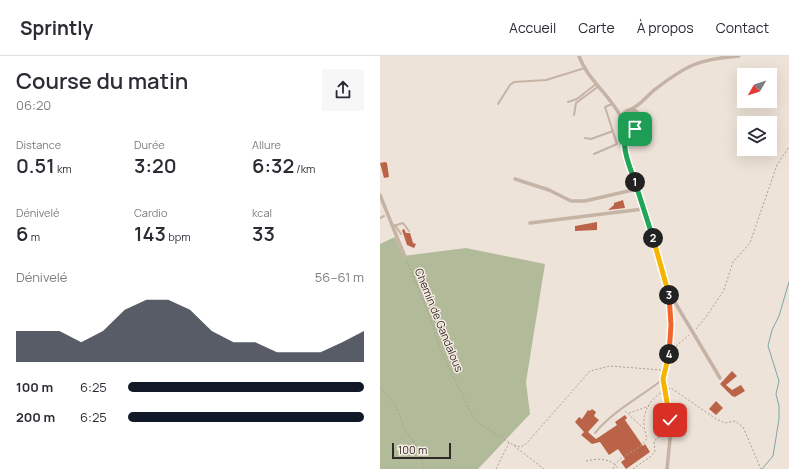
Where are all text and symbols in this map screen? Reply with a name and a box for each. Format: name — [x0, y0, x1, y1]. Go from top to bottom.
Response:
text: Sprintly — [20, 15, 93, 41]
text: Accueil — [509, 18, 556, 37]
text: Carte — [578, 18, 615, 37]
text: À propos — [637, 18, 694, 37]
text: Contact — [716, 18, 769, 37]
text: Course du matin — [16, 66, 188, 96]
north arrow — [737, 68, 777, 108]
map controls — [737, 68, 777, 156]
button: share — [322, 69, 364, 111]
text: 06:20 — [16, 96, 51, 114]
pin — [618, 112, 652, 146]
button: layers — [737, 116, 777, 156]
icon: arrive — [624, 118, 646, 140]
text: Distance — [16, 137, 61, 152]
text: Durée — [134, 137, 165, 152]
text: Allure — [252, 137, 281, 152]
text: 0.51 — [16, 152, 55, 179]
text: 3:20 — [134, 152, 177, 179]
text: 6:32 — [252, 152, 294, 179]
text: km — [55, 161, 72, 176]
text: /km — [294, 161, 315, 176]
pin: 1 — [625, 172, 645, 192]
text: 1 — [633, 174, 637, 189]
text: Dénivelé — [16, 205, 60, 220]
text: Cardio — [134, 205, 167, 220]
text: kcal — [252, 205, 272, 220]
text: 6 — [16, 220, 28, 247]
text: 143 — [134, 220, 166, 247]
text: 33 — [252, 220, 275, 247]
pin: 2 — [643, 228, 663, 248]
text: m — [28, 229, 40, 244]
text: bpm — [166, 229, 191, 244]
text: 2 — [650, 230, 656, 245]
street label: Chemin de Gandalous — [412, 266, 467, 374]
text: Dénivelé — [16, 268, 67, 286]
text: 56–61 m — [315, 268, 364, 286]
pin: 3 — [659, 285, 679, 305]
text: 3 — [666, 287, 672, 302]
pin: 4 — [659, 344, 679, 364]
text: 4 — [666, 346, 672, 361]
text: 100 m — [16, 378, 53, 396]
text: 6:25 — [80, 378, 107, 396]
pin — [653, 403, 687, 437]
text: 200 m — [16, 408, 55, 426]
text: 6:25 — [80, 408, 107, 426]
icon: check — [659, 409, 681, 431]
scale bar — [392, 441, 451, 460]
text: 100 m — [398, 442, 427, 457]

